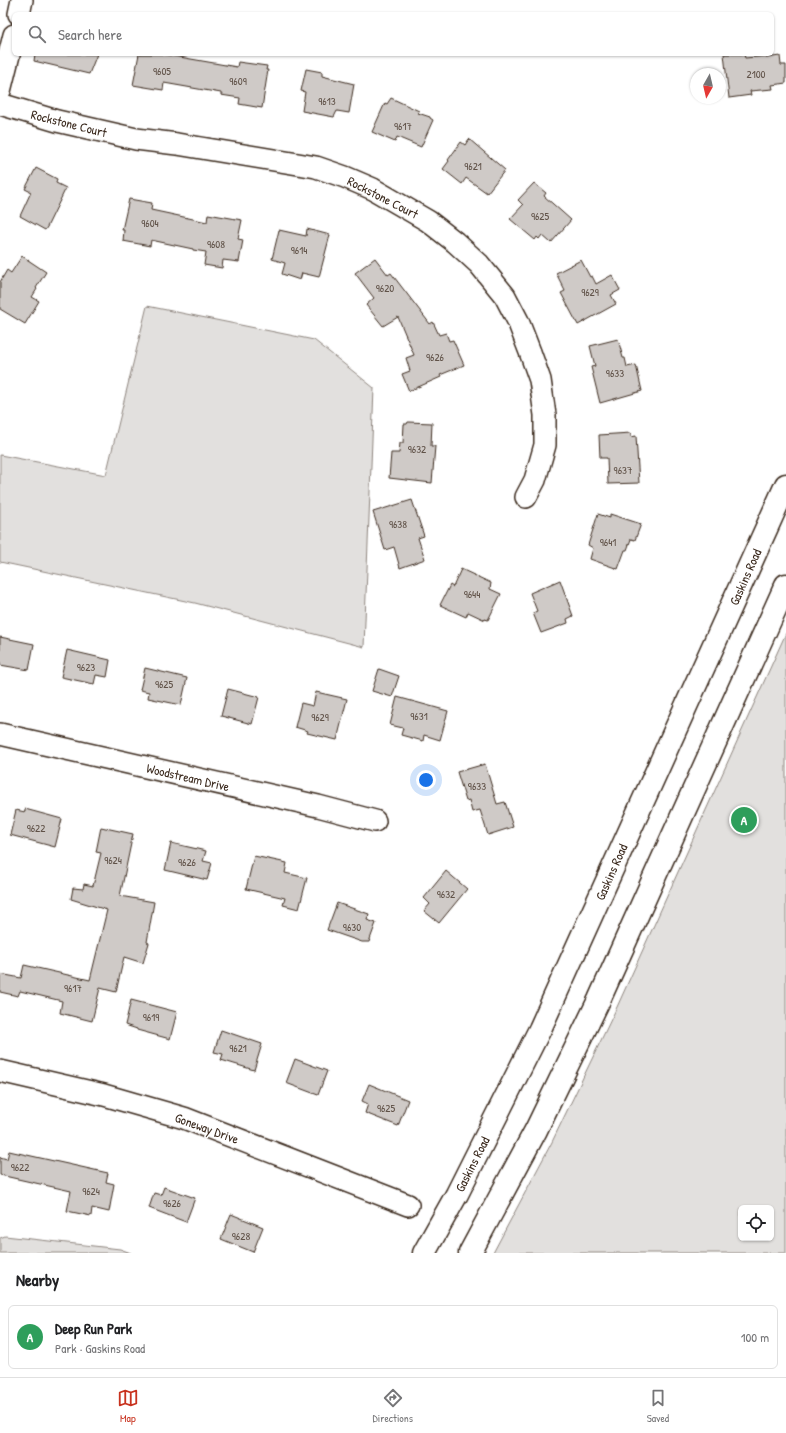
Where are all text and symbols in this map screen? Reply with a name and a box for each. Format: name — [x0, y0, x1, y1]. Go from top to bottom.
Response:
search box — [12, 12, 774, 56]
icon: search — [26, 23, 48, 45]
text: Search here — [58, 24, 122, 45]
house number: 9605 — [153, 64, 171, 78]
house number: 2100 — [747, 67, 766, 81]
north arrow — [690, 68, 726, 104]
house number: 9609 — [229, 74, 247, 88]
house number: 9613 — [318, 94, 336, 108]
street label: Rockstone Court — [29, 105, 109, 141]
house number: 9617 — [394, 119, 412, 133]
house number: 9621 — [464, 159, 482, 173]
street label: Rockstone Court — [344, 171, 422, 223]
house number: 9625 — [531, 209, 549, 223]
house number: 9604 — [141, 216, 159, 230]
house number: 9608 — [207, 237, 225, 251]
house number: 9614 — [291, 243, 307, 257]
house number: 9620 — [376, 281, 394, 295]
house number: 9629 — [581, 285, 599, 299]
house number: 9626 — [426, 350, 445, 364]
house number: 9633 — [606, 366, 624, 380]
house number: 9632 — [408, 442, 426, 456]
house number: 9637 — [614, 463, 632, 477]
house number: 9638 — [389, 517, 407, 531]
house number: 9641 — [600, 535, 616, 549]
street label: Gaskins Road — [725, 546, 765, 608]
house number: 9644 — [464, 587, 480, 601]
house number: 9623 — [77, 660, 95, 674]
house number: 9625 — [155, 677, 173, 691]
house number: 9631 — [410, 709, 428, 723]
house number: 9629 — [311, 710, 329, 724]
street label: Woodstream Drive — [145, 759, 231, 795]
your location — [416, 770, 436, 790]
house number: 9633 — [468, 779, 486, 793]
pin: A — [731, 805, 757, 835]
house number: 9622 — [27, 821, 45, 835]
street label: Gaskins Road — [591, 841, 631, 903]
house number: 9624 — [104, 853, 122, 867]
house number: 9626 — [178, 855, 197, 869]
house number: 9632 — [437, 887, 455, 901]
house number: 9630 — [343, 920, 361, 934]
house number: 9617 — [64, 981, 82, 995]
house number: 9619 — [143, 1010, 159, 1024]
house number: 9621 — [229, 1041, 247, 1055]
house number: 9625 — [377, 1101, 395, 1115]
street label: Goneway Drive — [173, 1108, 241, 1148]
street label: Gaskins Road — [450, 1133, 494, 1195]
house number: 9622 — [11, 1160, 29, 1174]
house number: 9624 — [82, 1184, 100, 1198]
house number: 9626 — [163, 1196, 182, 1210]
map controls — [738, 1205, 774, 1241]
button: locate — [738, 1205, 774, 1241]
house number: 9628 — [232, 1229, 250, 1243]
text: Nearby — [16, 1268, 59, 1291]
text: Deep Run Park — [55, 1318, 132, 1339]
text: A — [27, 1328, 33, 1346]
text: 100 m — [741, 1328, 769, 1346]
text: Park · Gaskins Road — [55, 1339, 145, 1357]
tab: Map — [117, 1387, 139, 1425]
tab: Directions — [373, 1387, 413, 1425]
tab: Saved — [647, 1387, 669, 1425]

